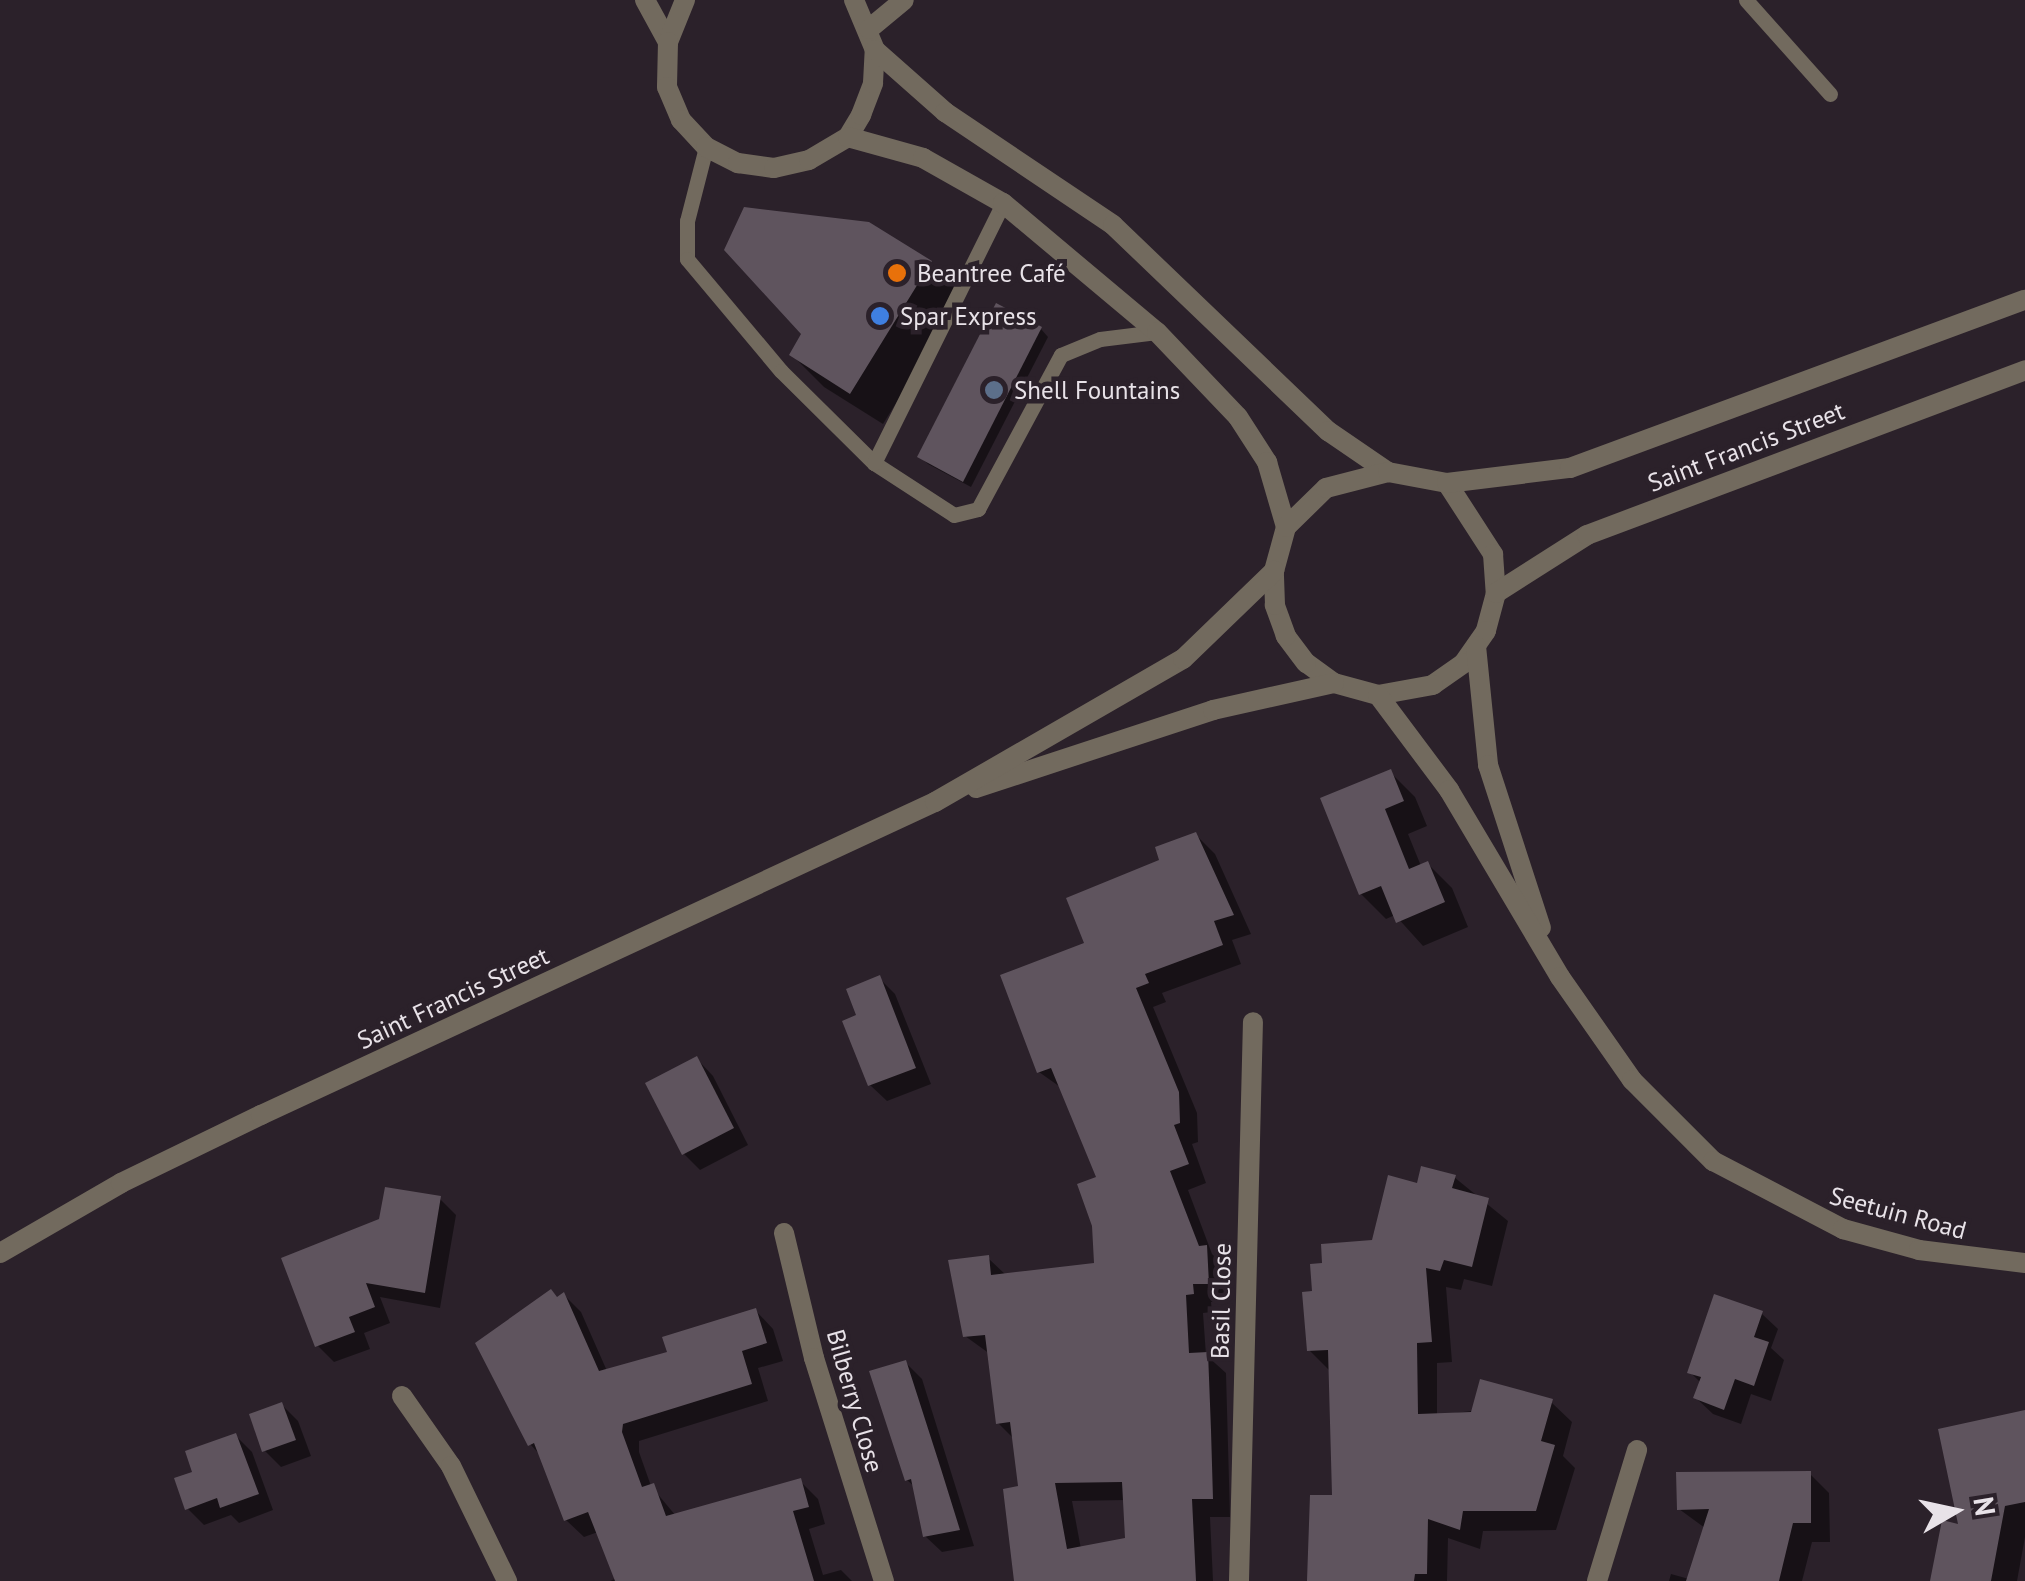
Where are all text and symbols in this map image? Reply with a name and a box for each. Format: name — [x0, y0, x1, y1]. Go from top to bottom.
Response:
place label: Beantree Café — [917, 258, 1066, 288]
marker: Beantree Café — [886, 262, 908, 284]
place label: Spar Express — [900, 301, 1036, 331]
marker: Spar Express — [869, 305, 891, 327]
place label: Shell Fountains — [1014, 375, 1180, 405]
marker: Shell Fountains — [983, 379, 1005, 401]
street label: Saint Francis Street — [1644, 396, 1848, 498]
street label: Saint Francis Street — [353, 941, 553, 1055]
street label: Seetuin Road — [1826, 1180, 1970, 1246]
street label: Basil Close — [1205, 1243, 1237, 1359]
street label: Bilberry Close — [820, 1326, 890, 1476]
north arrow — [1905, 1461, 2005, 1561]
text: N — [1965, 1494, 2005, 1518]

